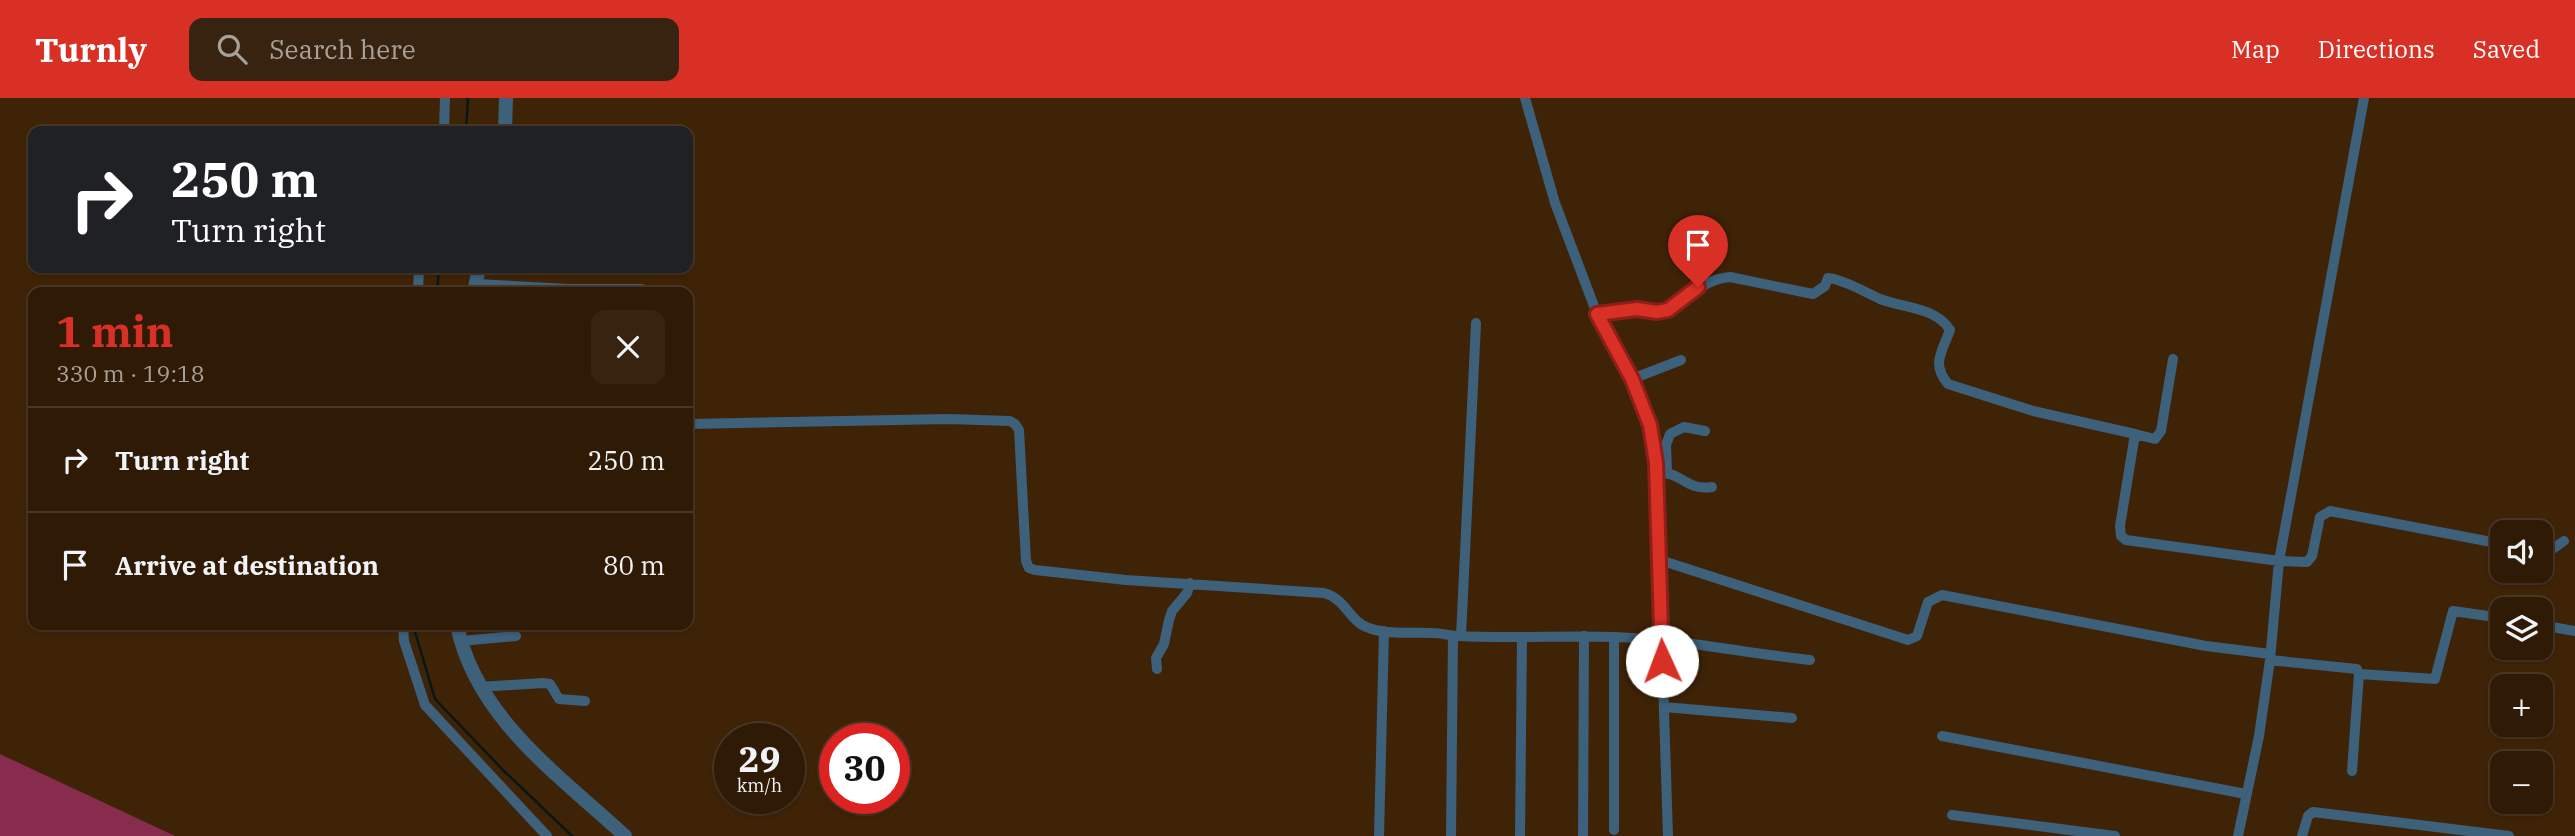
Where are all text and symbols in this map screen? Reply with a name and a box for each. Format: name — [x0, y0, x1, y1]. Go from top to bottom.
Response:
search box — [189, 18, 679, 81]
text: Turnly — [35, 28, 147, 71]
icon: search — [213, 30, 251, 68]
text: Search here — [269, 32, 416, 66]
text: Map — [2231, 33, 2280, 65]
text: Directions — [2318, 33, 2435, 65]
text: Saved — [2473, 33, 2540, 65]
text: 250 m — [171, 147, 318, 210]
icon: right — [56, 154, 147, 245]
text: Turn right — [171, 209, 326, 251]
pin — [1668, 215, 1728, 287]
icon: arrive — [1679, 226, 1717, 264]
text: 1 min — [56, 304, 174, 359]
button: close — [591, 310, 665, 384]
text: 330 m · 19:18 — [56, 358, 205, 388]
icon: right — [56, 441, 94, 479]
text: Turn right — [115, 443, 249, 477]
text: 250 m — [587, 443, 665, 477]
map controls — [2490, 520, 2553, 814]
button: sound — [2490, 520, 2553, 583]
icon: arrive — [56, 546, 94, 584]
text: Arrive at destination — [115, 548, 379, 582]
text: 80 m — [603, 548, 665, 582]
button: layers — [2490, 597, 2553, 660]
position arrow — [1625, 624, 1699, 698]
button: + — [2490, 674, 2553, 737]
speed limit sign: 30 — [819, 723, 910, 814]
text: 29 — [738, 736, 781, 782]
button: − — [2490, 751, 2553, 814]
text: km/h — [737, 774, 782, 797]

